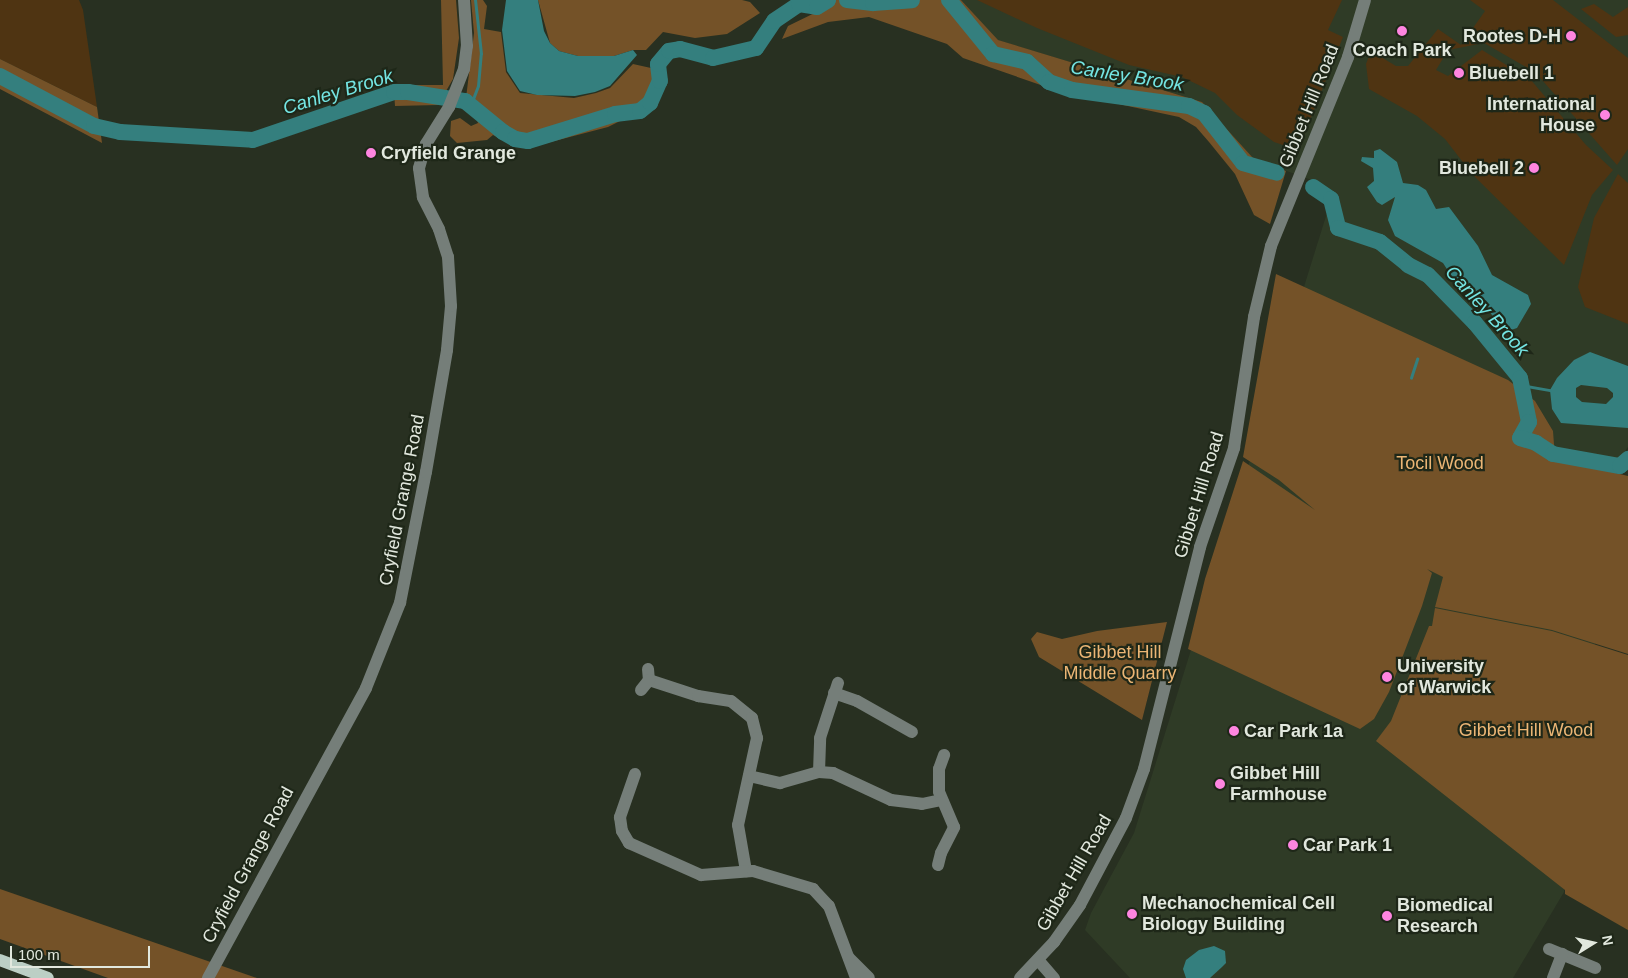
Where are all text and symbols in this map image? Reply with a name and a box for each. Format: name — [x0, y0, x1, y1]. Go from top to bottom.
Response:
marker: Coach Park — [1396, 25, 1408, 37]
place label: Rootes D-H — [1463, 25, 1561, 47]
marker: Rootes D-H — [1565, 30, 1577, 42]
place label: Coach Park — [1352, 39, 1452, 61]
street label: Gibbet Hill Road — [1274, 41, 1344, 171]
water label: Canley Brook — [1069, 56, 1185, 96]
place label: Bluebell 1 — [1469, 62, 1554, 84]
water label: Canley Brook — [280, 64, 396, 120]
marker: Bluebell 1 — [1453, 67, 1465, 79]
place label: International House — [1487, 94, 1595, 136]
marker: International House — [1599, 109, 1611, 121]
place label: Cryfield Grange — [381, 142, 516, 164]
marker: Cryfield Grange — [365, 147, 377, 159]
place label: Bluebell 2 — [1439, 157, 1524, 179]
marker: Bluebell 2 — [1528, 162, 1540, 174]
water label: Canley Brook — [1440, 261, 1534, 361]
street label: Cryfield Grange Road — [375, 412, 429, 588]
street label: Gibbet Hill Road — [1170, 429, 1228, 561]
park label: Tocil Wood — [1396, 452, 1484, 474]
park label: Gibbet Hill Middle Quarry — [1063, 642, 1177, 684]
place label: University of Warwick — [1397, 656, 1491, 699]
marker: University of Warwick — [1381, 671, 1393, 683]
park label: Gibbet Hill Wood — [1459, 719, 1593, 741]
place label: Car Park 1a — [1244, 720, 1343, 742]
marker: Car Park 1a — [1228, 725, 1240, 737]
place label: Gibbet Hill Farmhouse — [1230, 763, 1327, 806]
marker: Gibbet Hill Farmhouse — [1214, 778, 1226, 790]
street label: Cryfield Grange Road — [198, 783, 298, 947]
street label: Gibbet Hill Road — [1032, 811, 1116, 935]
place label: Car Park 1 — [1303, 834, 1392, 856]
marker: Car Park 1 — [1287, 839, 1299, 851]
place label: Mechanochemical Cell Biology Building — [1142, 893, 1335, 936]
place label: Biomedical Research — [1397, 895, 1493, 938]
marker: Mechanochemical Cell Biology Building — [1126, 908, 1138, 920]
marker: Biomedical Research — [1381, 910, 1393, 922]
north arrow — [1568, 918, 1618, 968]
text: N — [1599, 934, 1617, 947]
scale bar — [12, 936, 152, 968]
text: 100 m — [18, 946, 60, 963]

